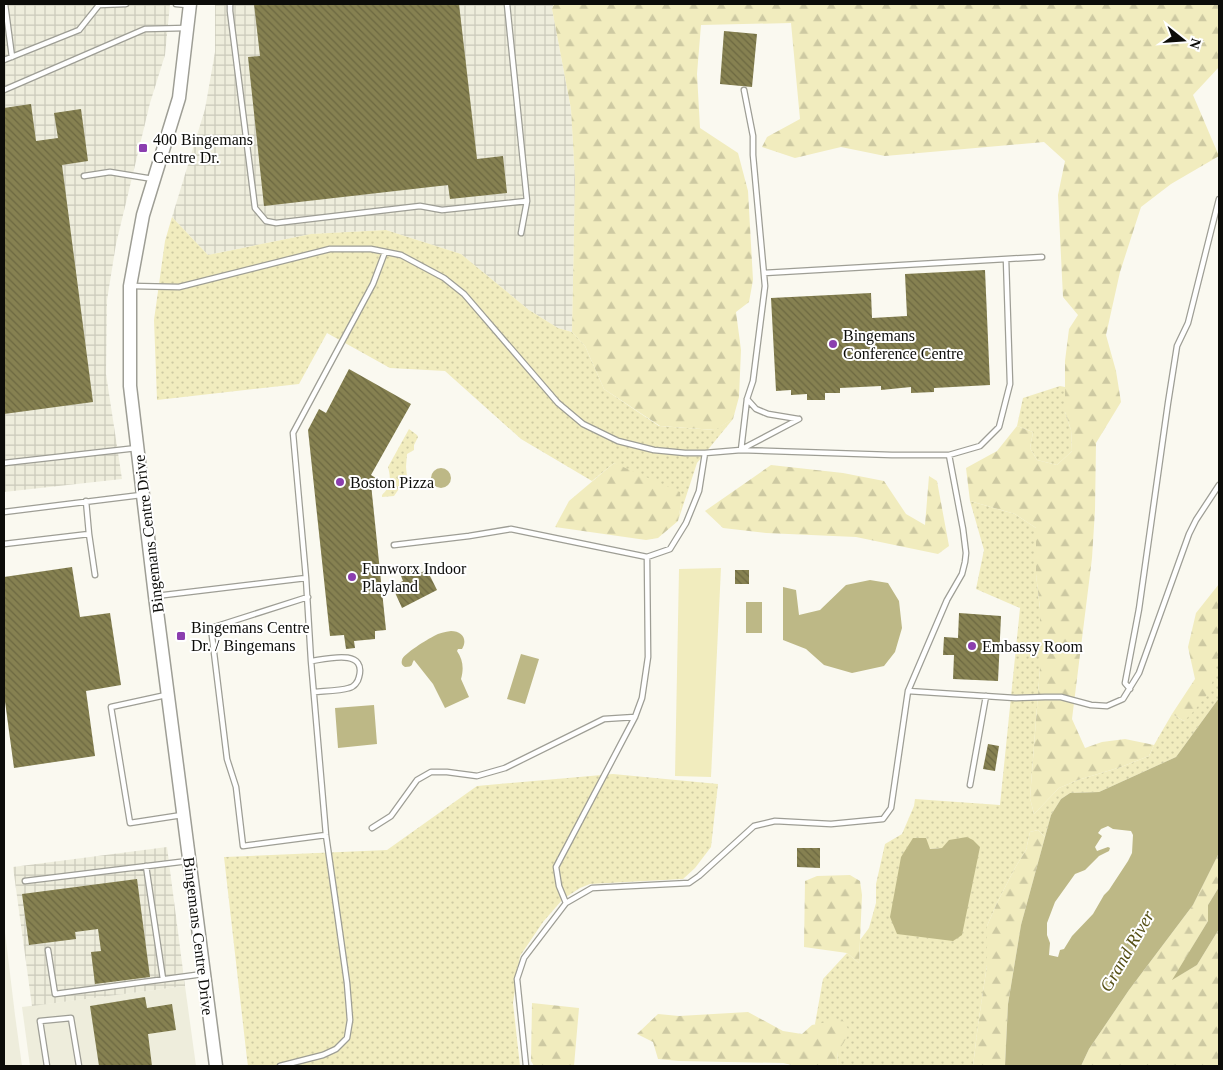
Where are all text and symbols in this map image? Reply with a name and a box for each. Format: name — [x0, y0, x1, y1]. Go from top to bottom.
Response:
north arrow — [1158, 15, 1208, 65]
text: N — [1186, 37, 1204, 51]
place label: 400 Bingemans Centre Dr. — [153, 131, 253, 166]
marker: 400 Bingemans Centre Dr. — [137, 142, 149, 154]
place label: Bingemans Conference Centre — [843, 327, 963, 362]
marker: Bingemans Conference Centre — [827, 338, 839, 350]
street label: Bingemans Centre Drive — [130, 454, 168, 614]
place label: Boston Pizza — [350, 474, 434, 491]
marker: Boston Pizza — [334, 476, 346, 488]
place label: Funworx Indoor Playland — [362, 560, 467, 596]
marker: Funworx Indoor Playland — [346, 571, 358, 583]
place label: Bingemans Centre Dr. / Bingemans — [191, 619, 310, 655]
marker: Bingemans Centre Dr. / Bingemans — [175, 630, 187, 642]
place label: Embassy Room — [982, 638, 1083, 656]
marker: Embassy Room — [966, 640, 978, 652]
street label: Bingemans Centre Drive — [179, 856, 217, 1016]
water label: Grand River — [1096, 906, 1159, 995]

